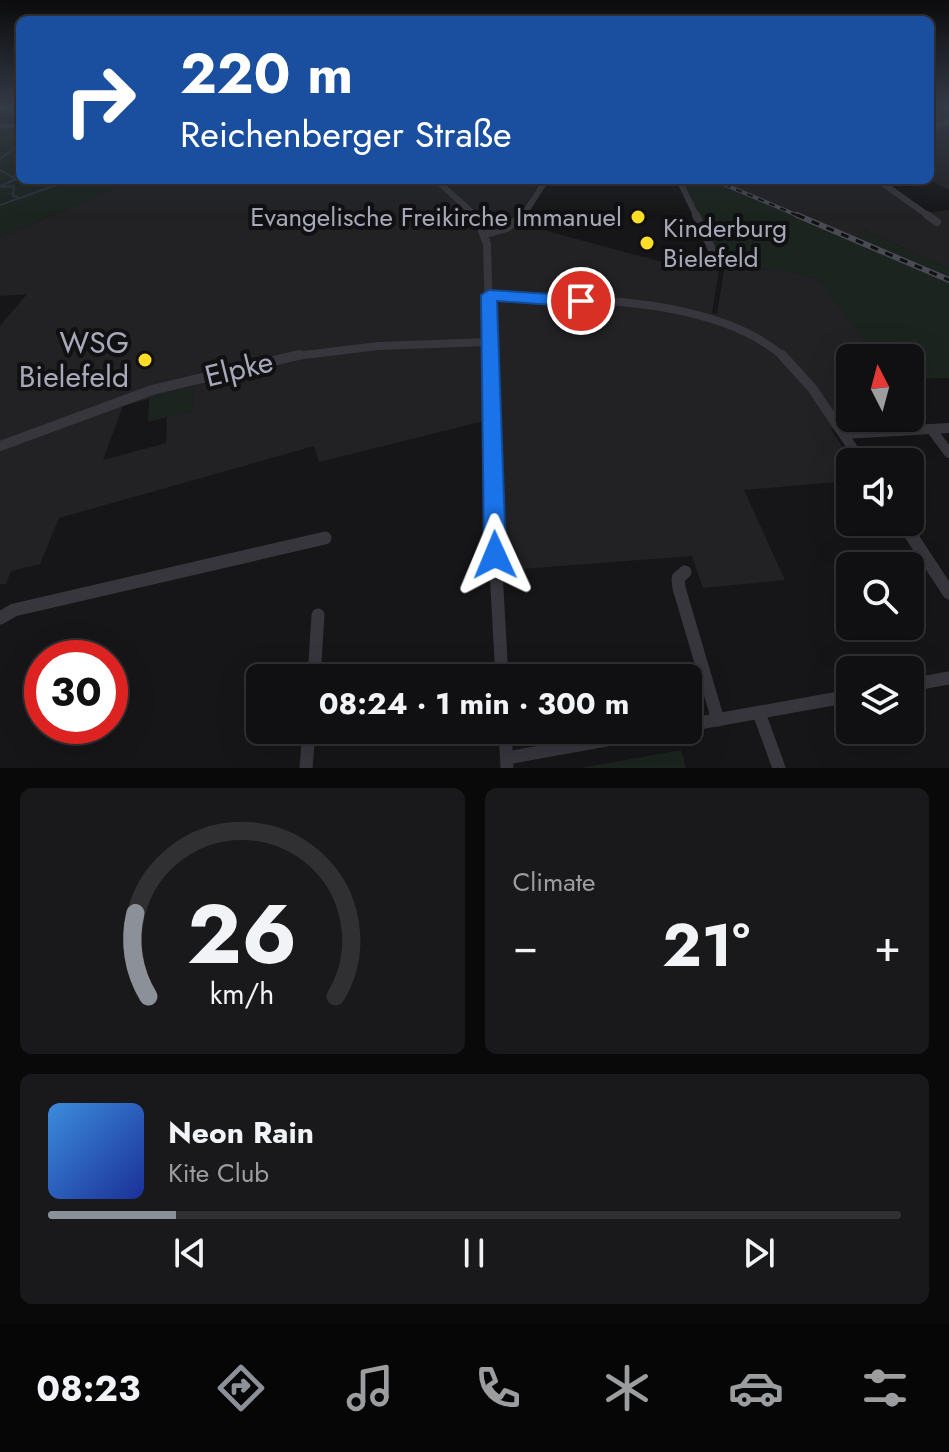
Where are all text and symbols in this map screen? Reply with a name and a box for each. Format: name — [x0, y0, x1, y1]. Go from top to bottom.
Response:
text: 220 m — [180, 33, 353, 114]
icon: right — [48, 48, 152, 152]
text: Reichenberger Straße — [180, 108, 512, 160]
place label: Evangelische Freikirche Immanuel — [250, 198, 622, 236]
marker: Evangelische Freikirche Immanuel — [629, 208, 647, 226]
place label: Kinderburg Bielefeld — [663, 209, 787, 277]
marker: Kinderburg Bielefeld — [638, 234, 656, 252]
pin — [547, 267, 615, 335]
icon: arrive — [559, 279, 603, 323]
place label: WSG Bielefeld — [19, 321, 129, 398]
street label: Elpke — [200, 339, 277, 398]
north arrow — [836, 344, 924, 432]
map controls — [836, 344, 924, 744]
marker: WSG Bielefeld — [136, 351, 154, 369]
button: sound — [836, 448, 924, 536]
position arrow — [453, 513, 537, 597]
button: search — [836, 552, 924, 640]
speed limit sign: 30 — [24, 640, 128, 744]
button: layers — [836, 656, 924, 744]
text: 08:24 · 1 min · 300 m — [319, 682, 629, 725]
text: Climate — [513, 863, 595, 901]
text: 26 — [187, 874, 297, 994]
text: 21° — [662, 902, 750, 989]
text: − — [513, 914, 538, 978]
text: + — [874, 914, 901, 978]
text: km/h — [210, 973, 275, 1015]
text: Neon Rain — [168, 1111, 314, 1154]
text: Kite Club — [168, 1154, 269, 1192]
icon: previous — [168, 1231, 212, 1275]
icon: pause — [452, 1231, 496, 1275]
icon: next — [737, 1231, 781, 1275]
icon: directions — [213, 1360, 269, 1416]
icon: music — [342, 1360, 398, 1416]
icon: phone — [470, 1360, 526, 1416]
icon: climate — [599, 1360, 655, 1416]
icon: car — [728, 1360, 784, 1416]
icon: filters — [857, 1360, 913, 1416]
text: 08:23 — [36, 1362, 140, 1414]

